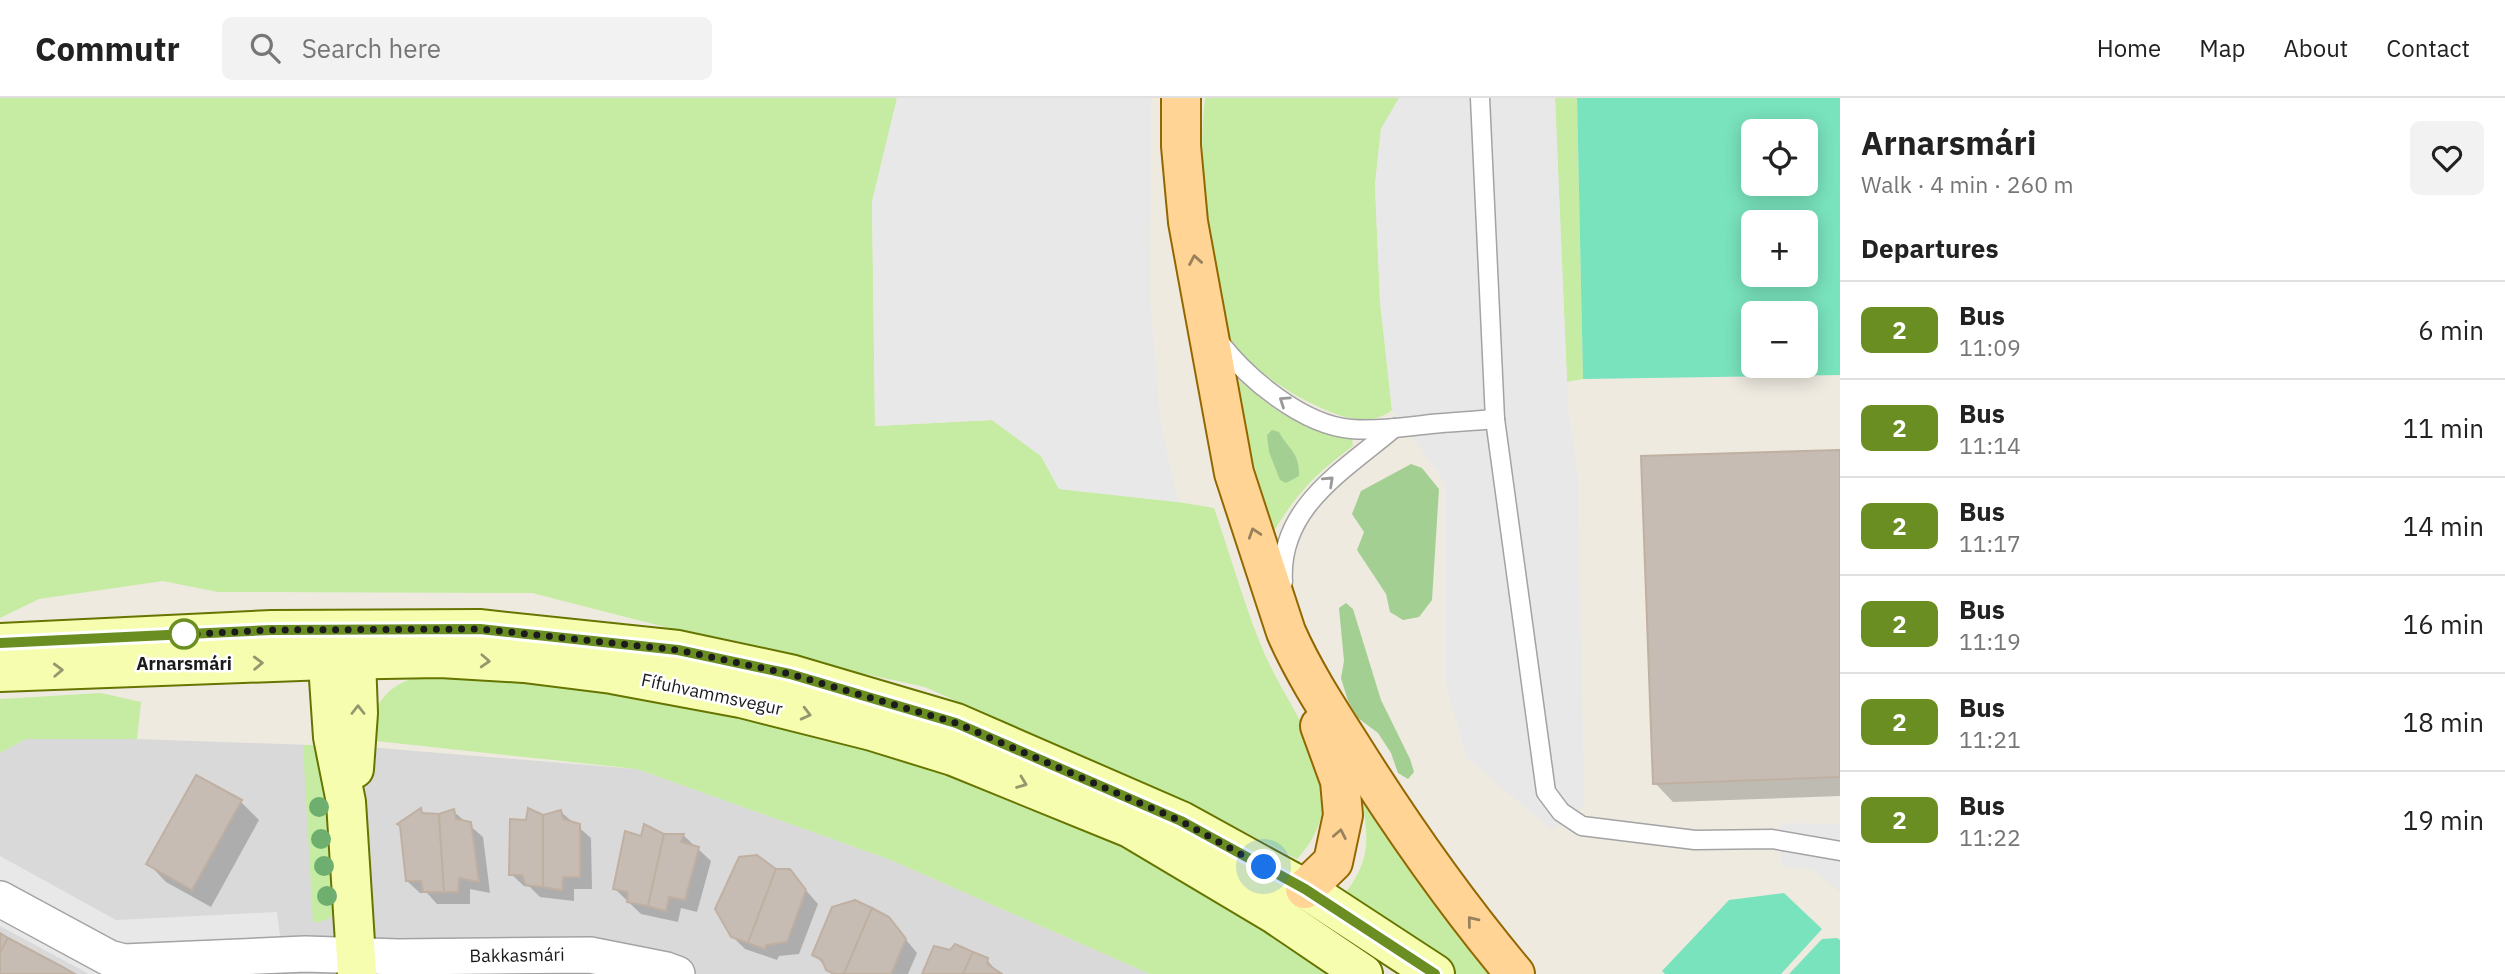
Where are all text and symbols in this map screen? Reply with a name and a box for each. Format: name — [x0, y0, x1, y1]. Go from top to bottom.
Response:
search box — [222, 17, 712, 80]
text: Commutr — [35, 27, 180, 70]
icon: search — [246, 29, 284, 67]
text: Search here — [302, 31, 441, 65]
text: Home — [2097, 32, 2161, 64]
text: Map — [2199, 32, 2245, 64]
text: About — [2283, 32, 2348, 64]
text: Contact — [2386, 32, 2470, 64]
map controls — [1741, 119, 1818, 378]
button: locate — [1741, 119, 1818, 196]
text: Arnarsmári — [1861, 121, 2036, 164]
button: heart — [2410, 121, 2484, 195]
text: Walk · 4 min · 260 m — [1861, 169, 2074, 199]
button: + — [1741, 210, 1818, 287]
text: Departures — [1861, 231, 1999, 265]
one-way arrow — [1188, 254, 1203, 265]
text: Bus — [1959, 298, 2005, 332]
button: − — [1741, 301, 1818, 378]
text: 6 min — [2418, 313, 2484, 347]
text: 2 — [1892, 314, 1907, 346]
text: 11:09 — [1959, 332, 2021, 362]
one-way arrow — [1278, 396, 1291, 409]
text: Bus — [1959, 396, 2005, 430]
text: 11 min — [2403, 411, 2484, 445]
text: 2 — [1892, 412, 1907, 444]
text: 11:14 — [1959, 430, 2021, 460]
one-way arrow — [1321, 476, 1334, 489]
text: Bus — [1959, 494, 2005, 528]
text: 14 min — [2403, 509, 2484, 543]
text: 2 — [1892, 510, 1907, 542]
one-way arrow — [1248, 528, 1262, 540]
text: 11:17 — [1959, 528, 2021, 558]
text: Bus — [1959, 592, 2005, 626]
text: 16 min — [2403, 607, 2484, 641]
text: 2 — [1892, 608, 1907, 640]
marker: Arnarsmári — [169, 619, 199, 649]
text: 11:19 — [1959, 626, 2021, 656]
place label: Arnarsmári — [136, 652, 232, 675]
one-way arrow — [480, 653, 491, 668]
one-way arrow — [253, 655, 264, 671]
one-way arrow — [53, 662, 64, 677]
street label: Fífuhvammsvegur — [639, 668, 785, 720]
text: Bus — [1959, 690, 2005, 724]
one-way arrow — [350, 704, 366, 715]
text: 18 min — [2403, 705, 2484, 739]
one-way arrow — [800, 706, 812, 720]
text: 2 — [1892, 706, 1907, 738]
text: 11:21 — [1959, 724, 2021, 754]
one-way arrow — [1016, 774, 1028, 788]
text: Bus — [1959, 788, 2005, 822]
text: 19 min — [2403, 803, 2484, 837]
text: 2 — [1892, 804, 1907, 836]
text: 11:22 — [1959, 822, 2021, 852]
one-way arrow — [1332, 828, 1347, 840]
your location — [1246, 849, 1281, 884]
one-way arrow — [1468, 916, 1480, 929]
street label: Bakkasmári — [469, 943, 565, 967]

